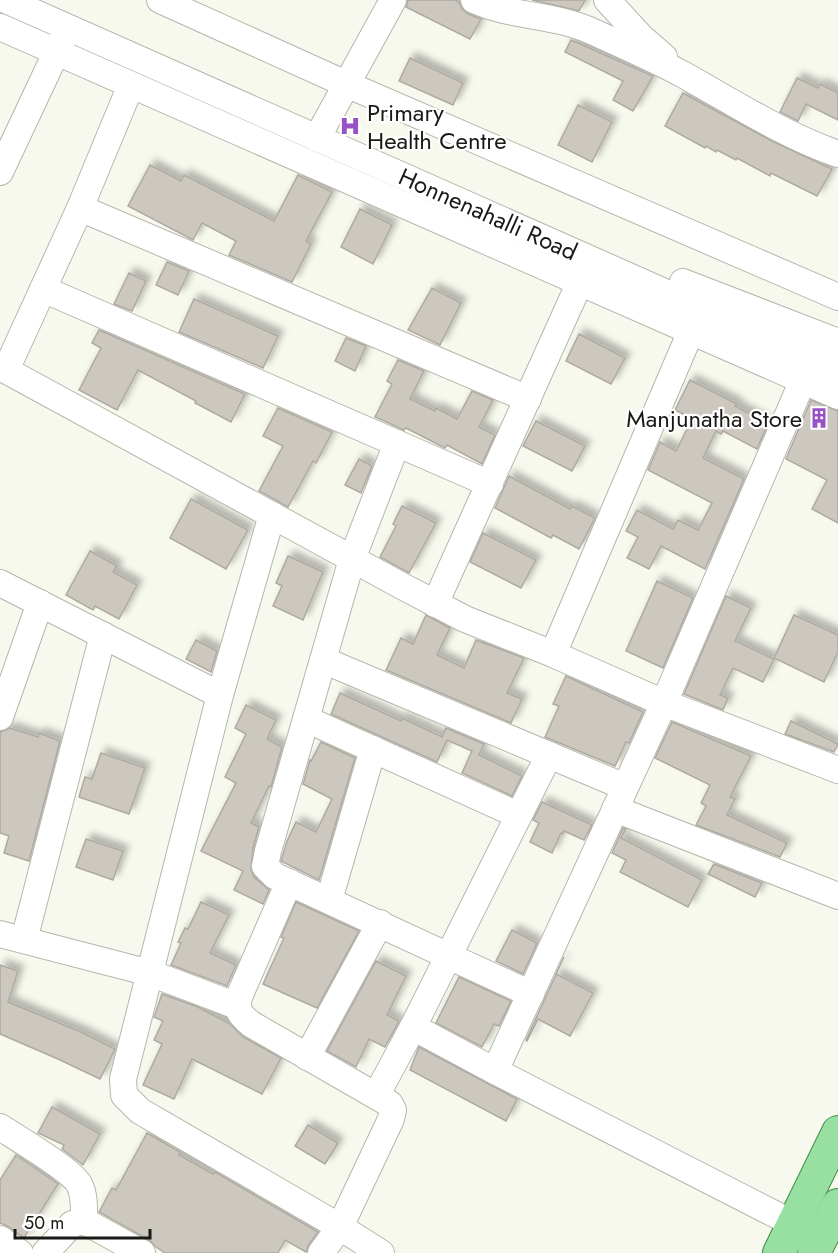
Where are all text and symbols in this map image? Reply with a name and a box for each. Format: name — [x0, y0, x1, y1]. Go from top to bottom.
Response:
place label: Primary Health Centre — [367, 95, 507, 158]
hospital icon: Primary Health Centre — [338, 114, 362, 138]
street label: Honnenahalli Road — [393, 159, 583, 269]
place label: Manjunatha Store — [626, 401, 802, 436]
building icon: Manjunatha Store — [807, 406, 831, 430]
scale bar — [15, 1202, 150, 1240]
text: 50 m — [24, 1210, 64, 1236]

